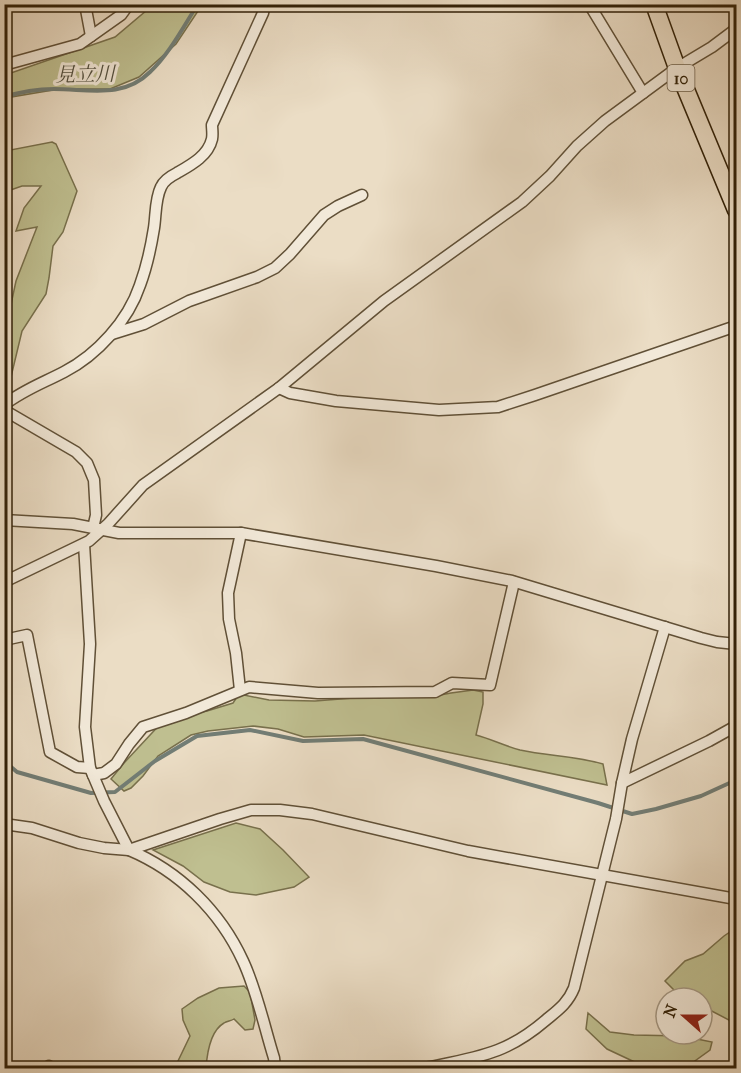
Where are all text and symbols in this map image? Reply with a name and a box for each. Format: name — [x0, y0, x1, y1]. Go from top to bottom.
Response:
water label: 見立川 — [55, 62, 117, 87]
road number: 10 — [668, 65, 694, 91]
north arrow — [654, 986, 714, 1046]
text: N — [659, 1001, 682, 1020]

